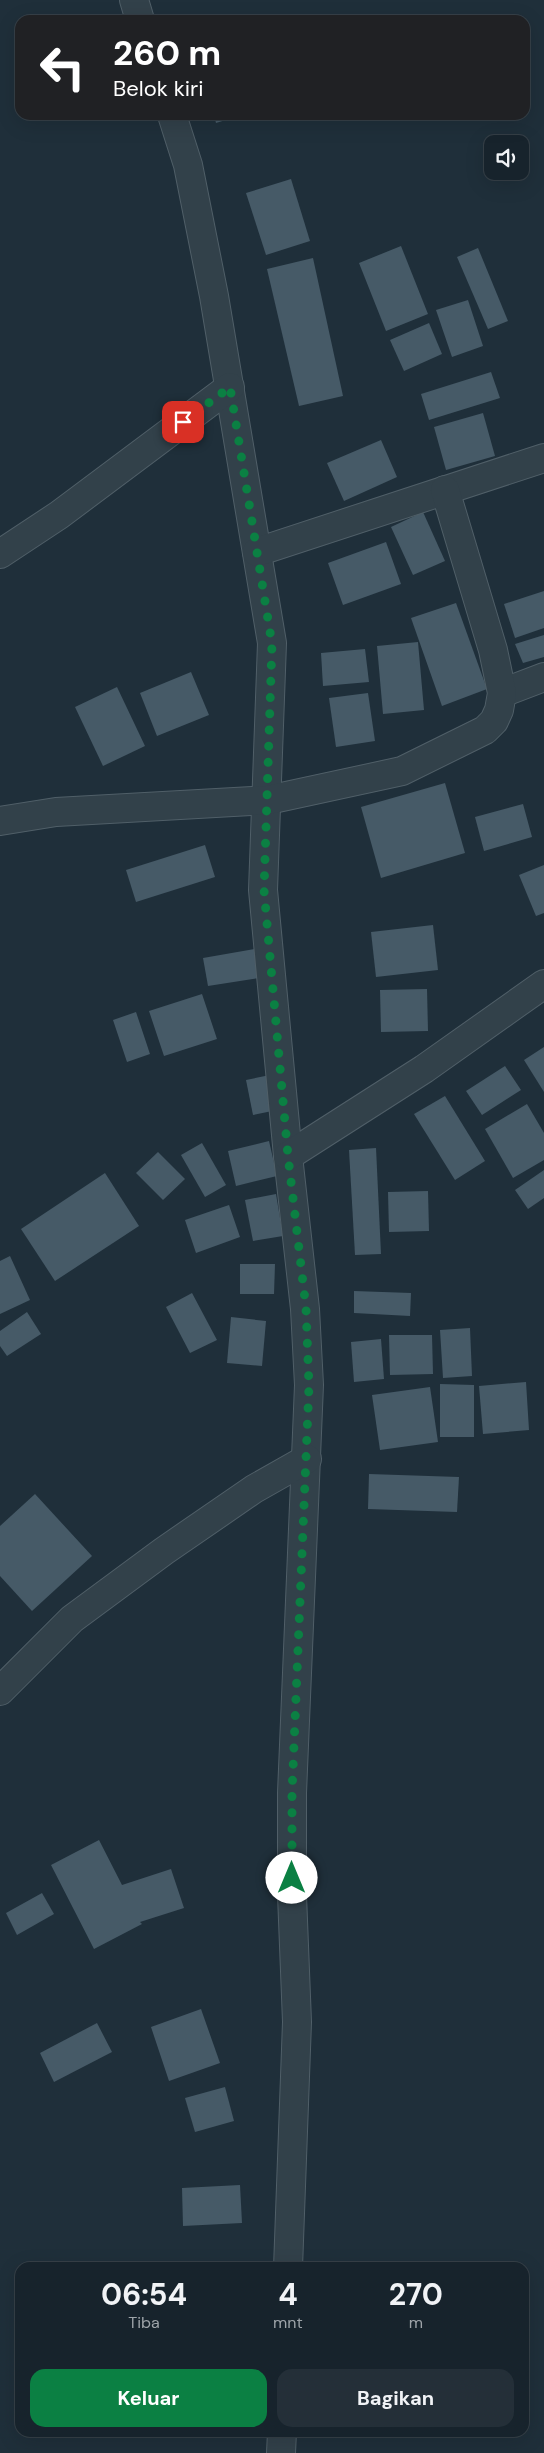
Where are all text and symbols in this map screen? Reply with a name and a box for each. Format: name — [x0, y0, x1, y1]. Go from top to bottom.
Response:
text: 260 m — [113, 30, 221, 76]
icon: left — [30, 35, 95, 100]
text: Belok kiri — [113, 74, 203, 103]
map controls — [484, 135, 529, 180]
button: sound — [484, 135, 529, 180]
pin — [162, 401, 204, 443]
icon: arrive — [169, 408, 197, 436]
position arrow — [265, 1851, 317, 1903]
text: 06:54 — [101, 2275, 187, 2314]
text: 4 — [278, 2275, 298, 2314]
text: 270 — [389, 2275, 443, 2314]
text: Tiba — [128, 2312, 160, 2333]
text: mnt — [273, 2312, 303, 2333]
text: m — [409, 2312, 423, 2333]
button: Keluar — [30, 2369, 267, 2427]
button: Bagikan — [277, 2369, 514, 2427]

